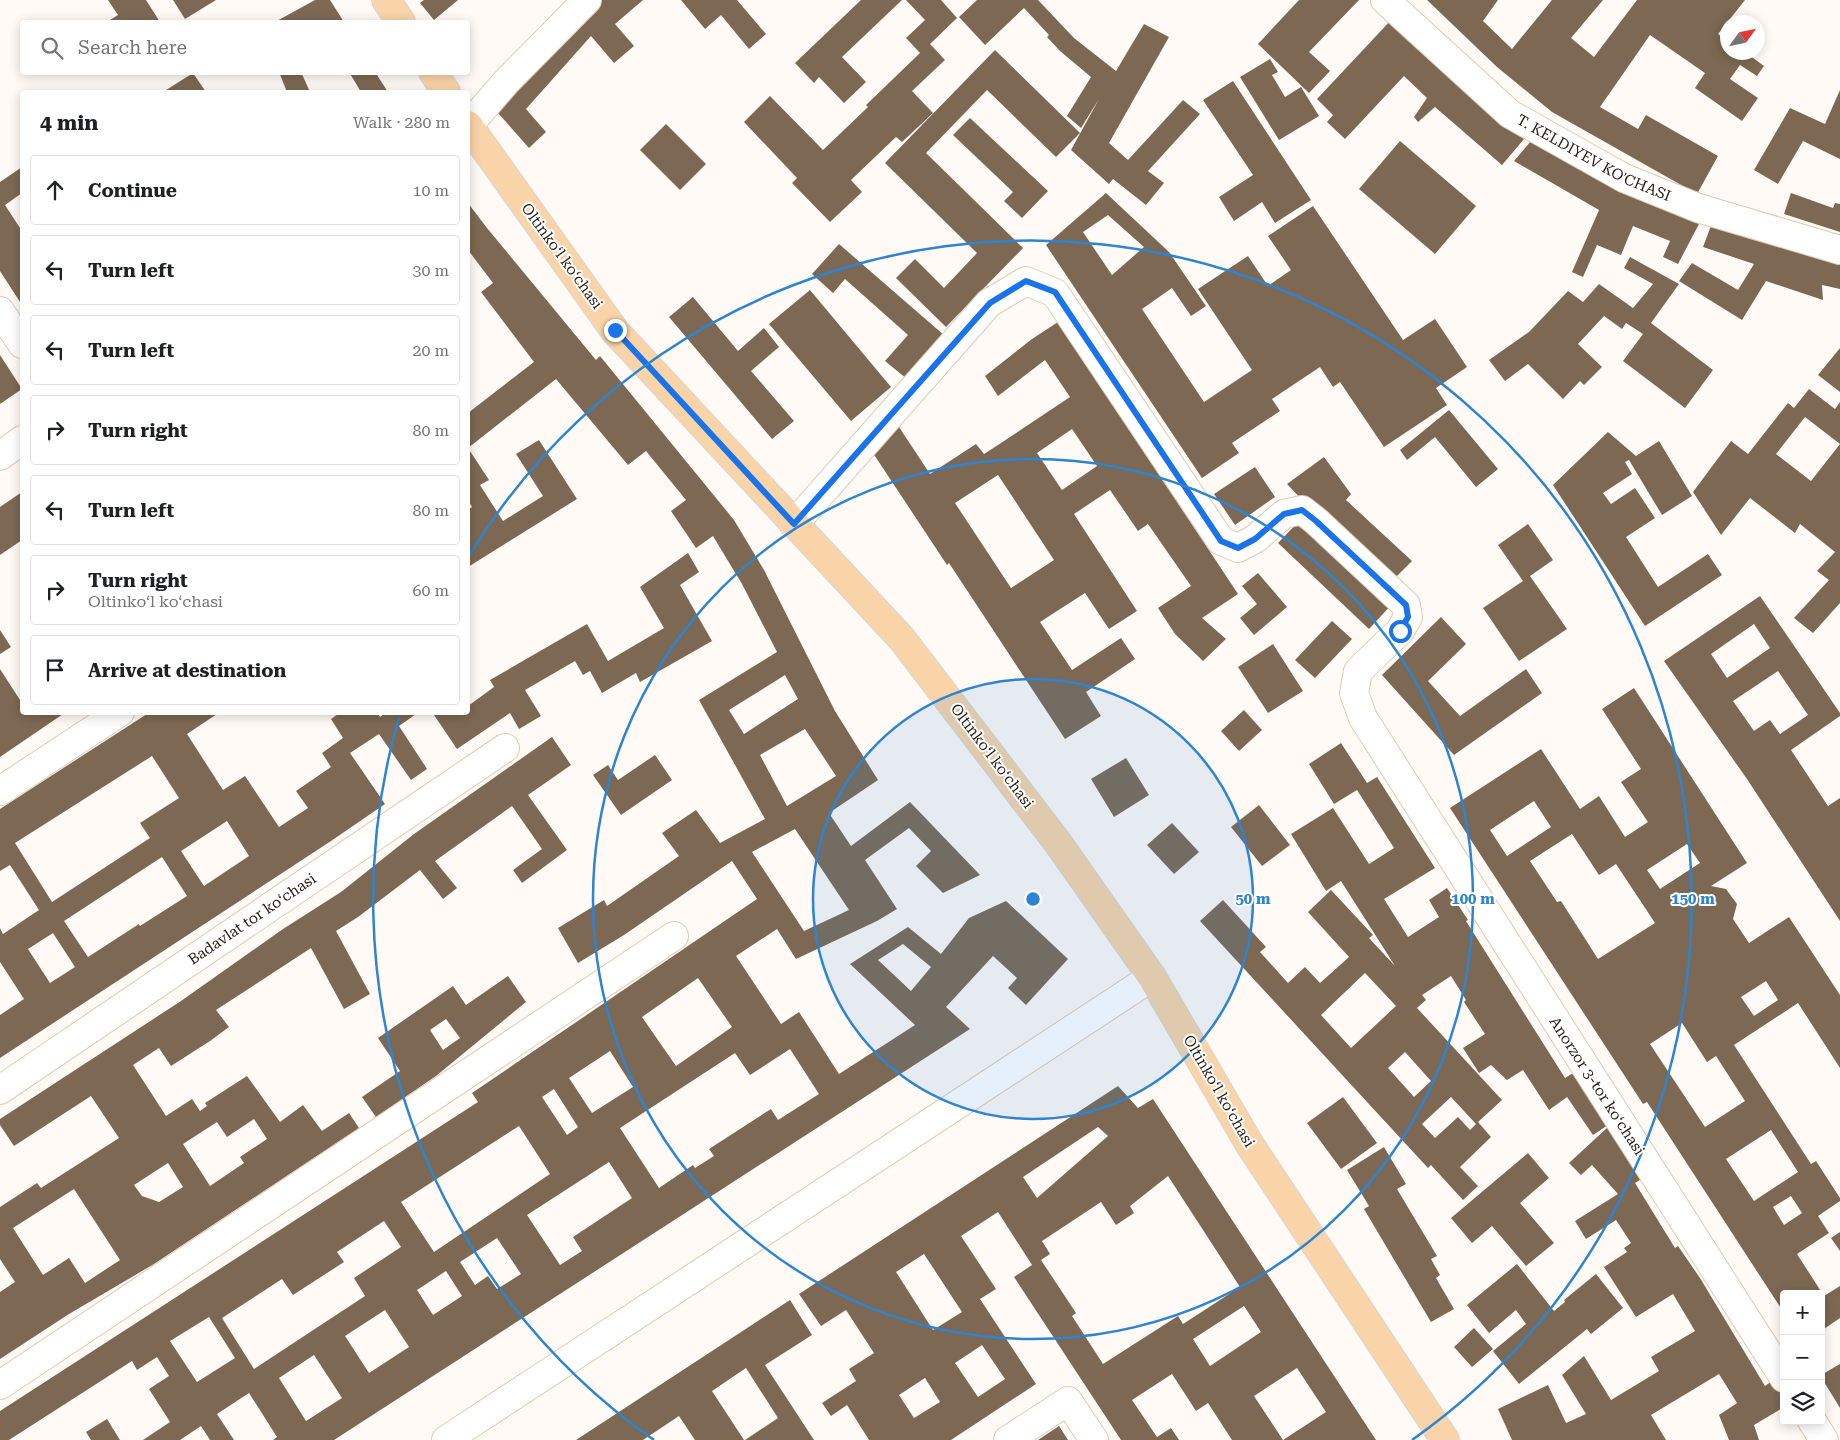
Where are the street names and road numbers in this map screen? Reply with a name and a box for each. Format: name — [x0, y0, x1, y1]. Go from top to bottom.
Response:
street label: T. KELDIYEV KO'CHASI — [1513, 111, 1674, 205]
street label: Oltinkoʻl koʻchasi — [518, 200, 607, 313]
street label: Oltinkoʻl koʻchasi — [947, 700, 1037, 812]
street label: Badavlat tor koʻchasi — [185, 869, 320, 969]
street label: Anorzor 3-tor koʻchasi — [1546, 1013, 1649, 1159]
street label: Oltinkoʻl koʻchasi — [1180, 1032, 1259, 1150]

